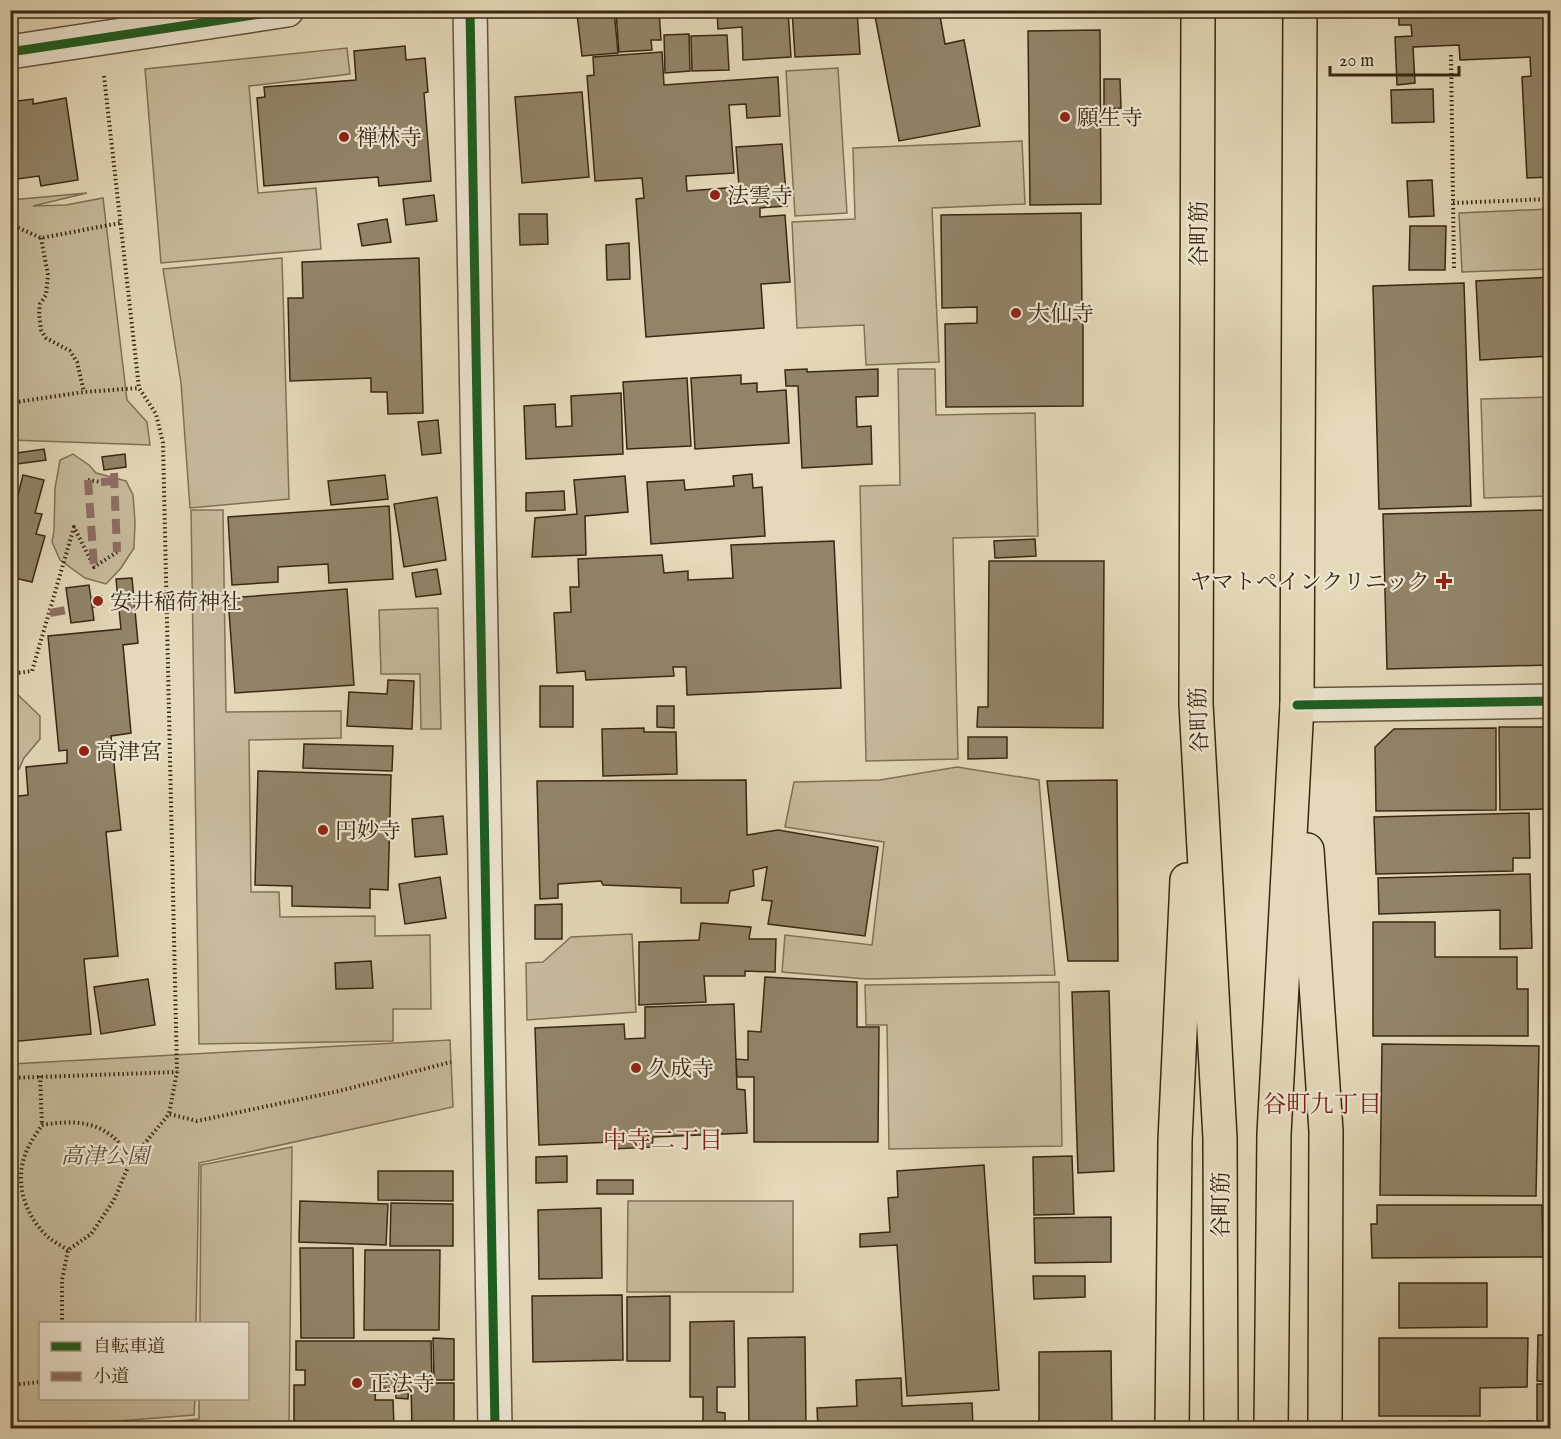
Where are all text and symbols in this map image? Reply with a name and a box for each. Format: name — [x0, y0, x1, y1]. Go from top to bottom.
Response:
scale bar — [1330, 39, 1459, 77]
text: 20 m — [1339, 50, 1374, 73]
place label: 願生寺 — [1077, 105, 1143, 133]
marker: 願生寺 — [1058, 110, 1072, 124]
place label: 禅林寺 — [356, 125, 422, 153]
marker: 禅林寺 — [337, 130, 351, 144]
place label: 法雲寺 — [727, 183, 793, 211]
marker: 法雲寺 — [708, 188, 722, 202]
street label: 谷町筋 — [1186, 201, 1214, 267]
place label: 大仙寺 — [1028, 301, 1094, 329]
marker: 大仙寺 — [1009, 306, 1023, 320]
place label: ヤマトペインクリニック — [1190, 569, 1430, 597]
marker: ヤマトペインクリニック — [1435, 572, 1453, 590]
place label: 安井稲荷神社 — [110, 589, 242, 617]
marker: 安井稲荷神社 — [91, 594, 105, 608]
street label: 谷町筋 — [1185, 686, 1215, 753]
place label: 高津宮 — [96, 739, 162, 767]
marker: 高津宮 — [77, 744, 91, 758]
place label: 円妙寺 — [335, 818, 401, 846]
marker: 円妙寺 — [316, 823, 330, 837]
place label: 久成寺 — [648, 1056, 714, 1084]
marker: 久成寺 — [629, 1061, 643, 1075]
district label: 谷町九丁目 — [1262, 1090, 1382, 1121]
district label: 中寺二丁目 — [603, 1126, 723, 1157]
park label: 高津公園 — [61, 1143, 152, 1171]
street label: 谷町筋 — [1208, 1172, 1236, 1238]
legend — [39, 1322, 249, 1400]
text: 自転車道 — [93, 1336, 165, 1359]
text: 小道 — [93, 1366, 129, 1389]
place label: 正法寺 — [369, 1371, 435, 1399]
marker: 正法寺 — [350, 1376, 364, 1390]

